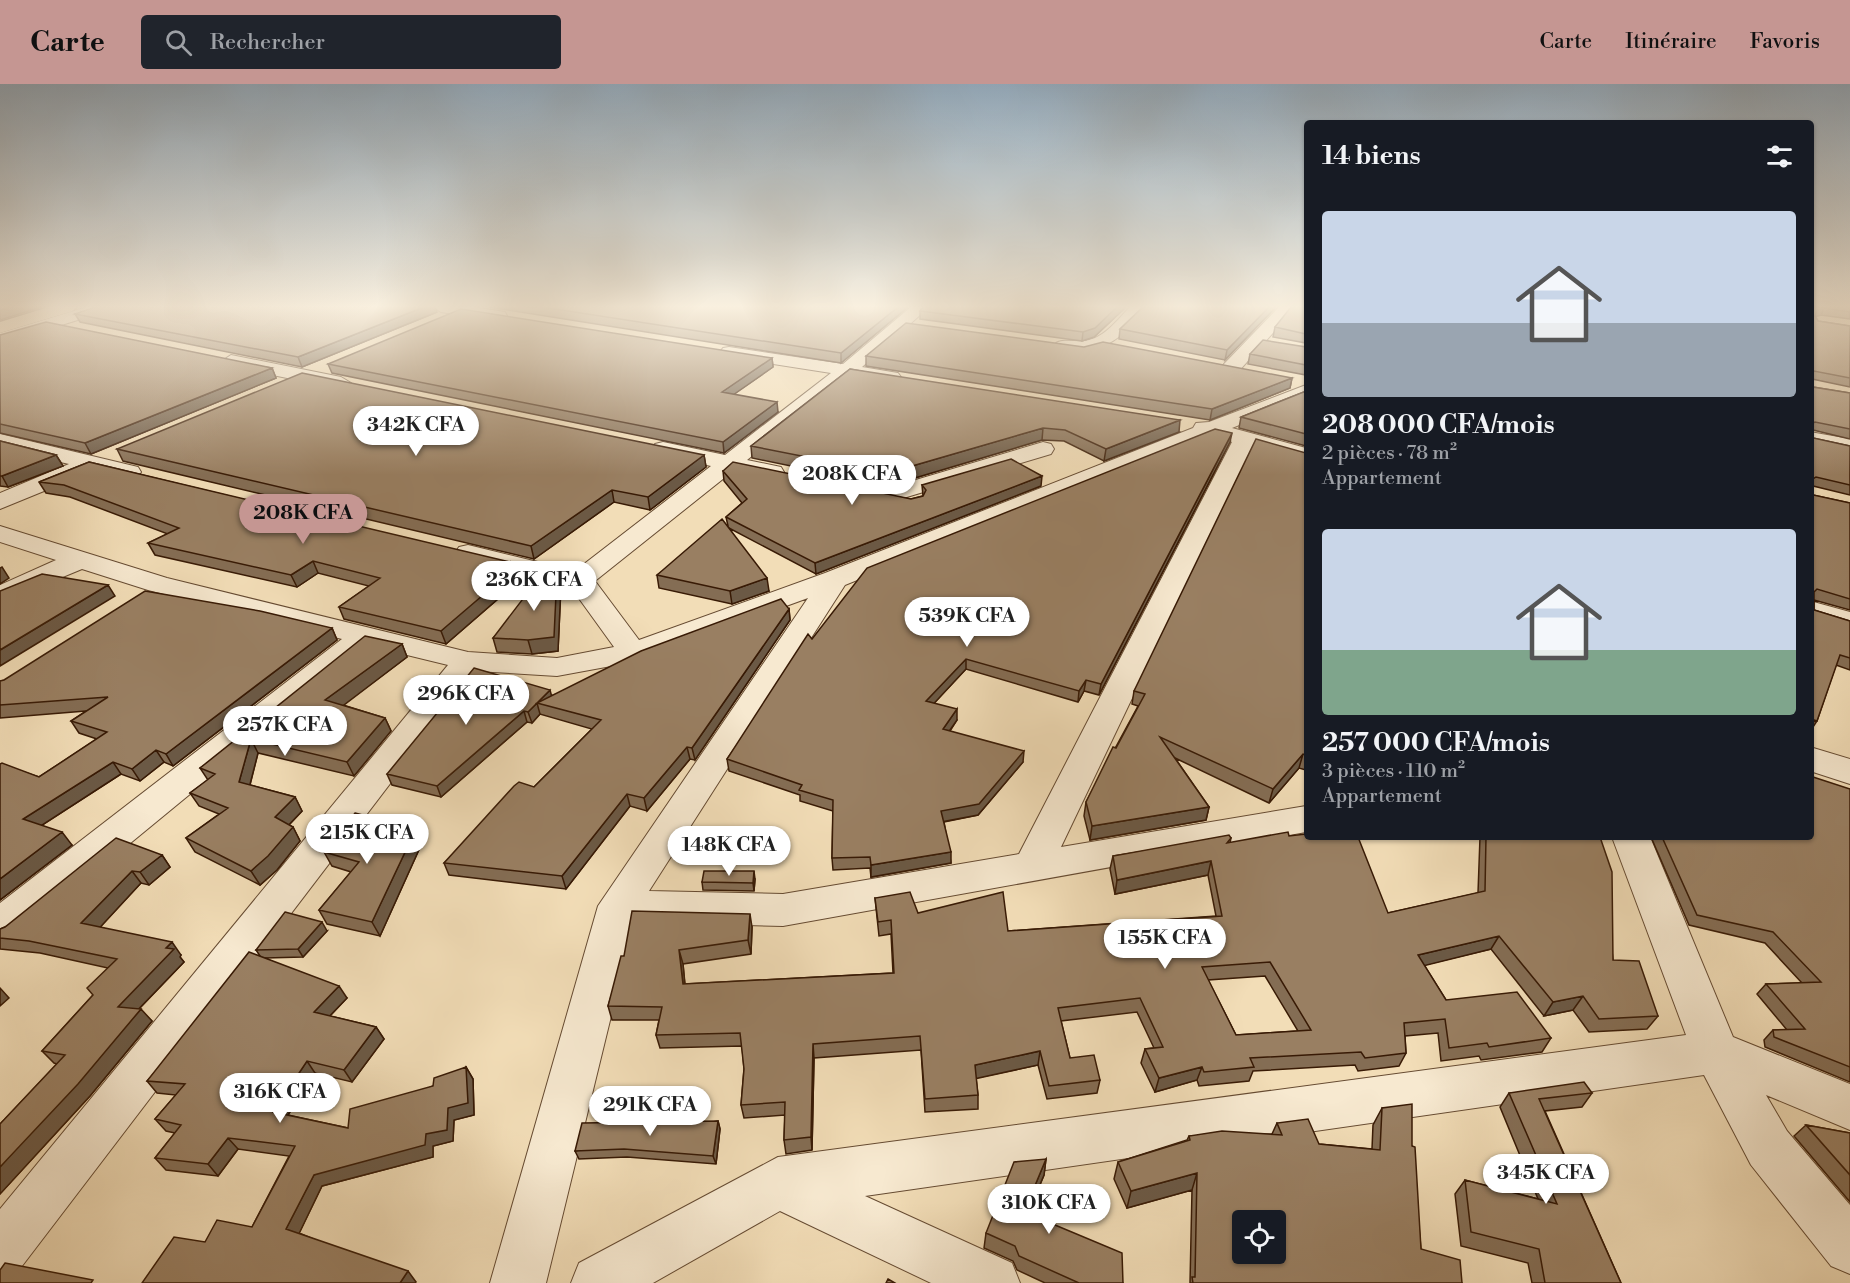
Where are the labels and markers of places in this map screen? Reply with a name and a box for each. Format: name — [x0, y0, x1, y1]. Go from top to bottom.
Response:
pin: 342K CFA — [354, 406, 478, 457]
pin: 208K CFA — [790, 455, 914, 506]
pin: 208K CFA — [241, 494, 365, 545]
pin: 236K CFA — [472, 561, 596, 612]
pin: 539K CFA — [905, 597, 1029, 648]
pin: 296K CFA — [404, 675, 528, 726]
pin: 257K CFA — [223, 706, 347, 757]
pin: 215K CFA — [305, 814, 429, 865]
pin: 148K CFA — [667, 826, 791, 877]
pin: 155K CFA — [1103, 919, 1227, 970]
pin: 316K CFA — [218, 1073, 342, 1124]
pin: 291K CFA — [588, 1086, 712, 1137]
pin: 345K CFA — [1484, 1154, 1608, 1205]
pin: 310K CFA — [987, 1184, 1111, 1235]

